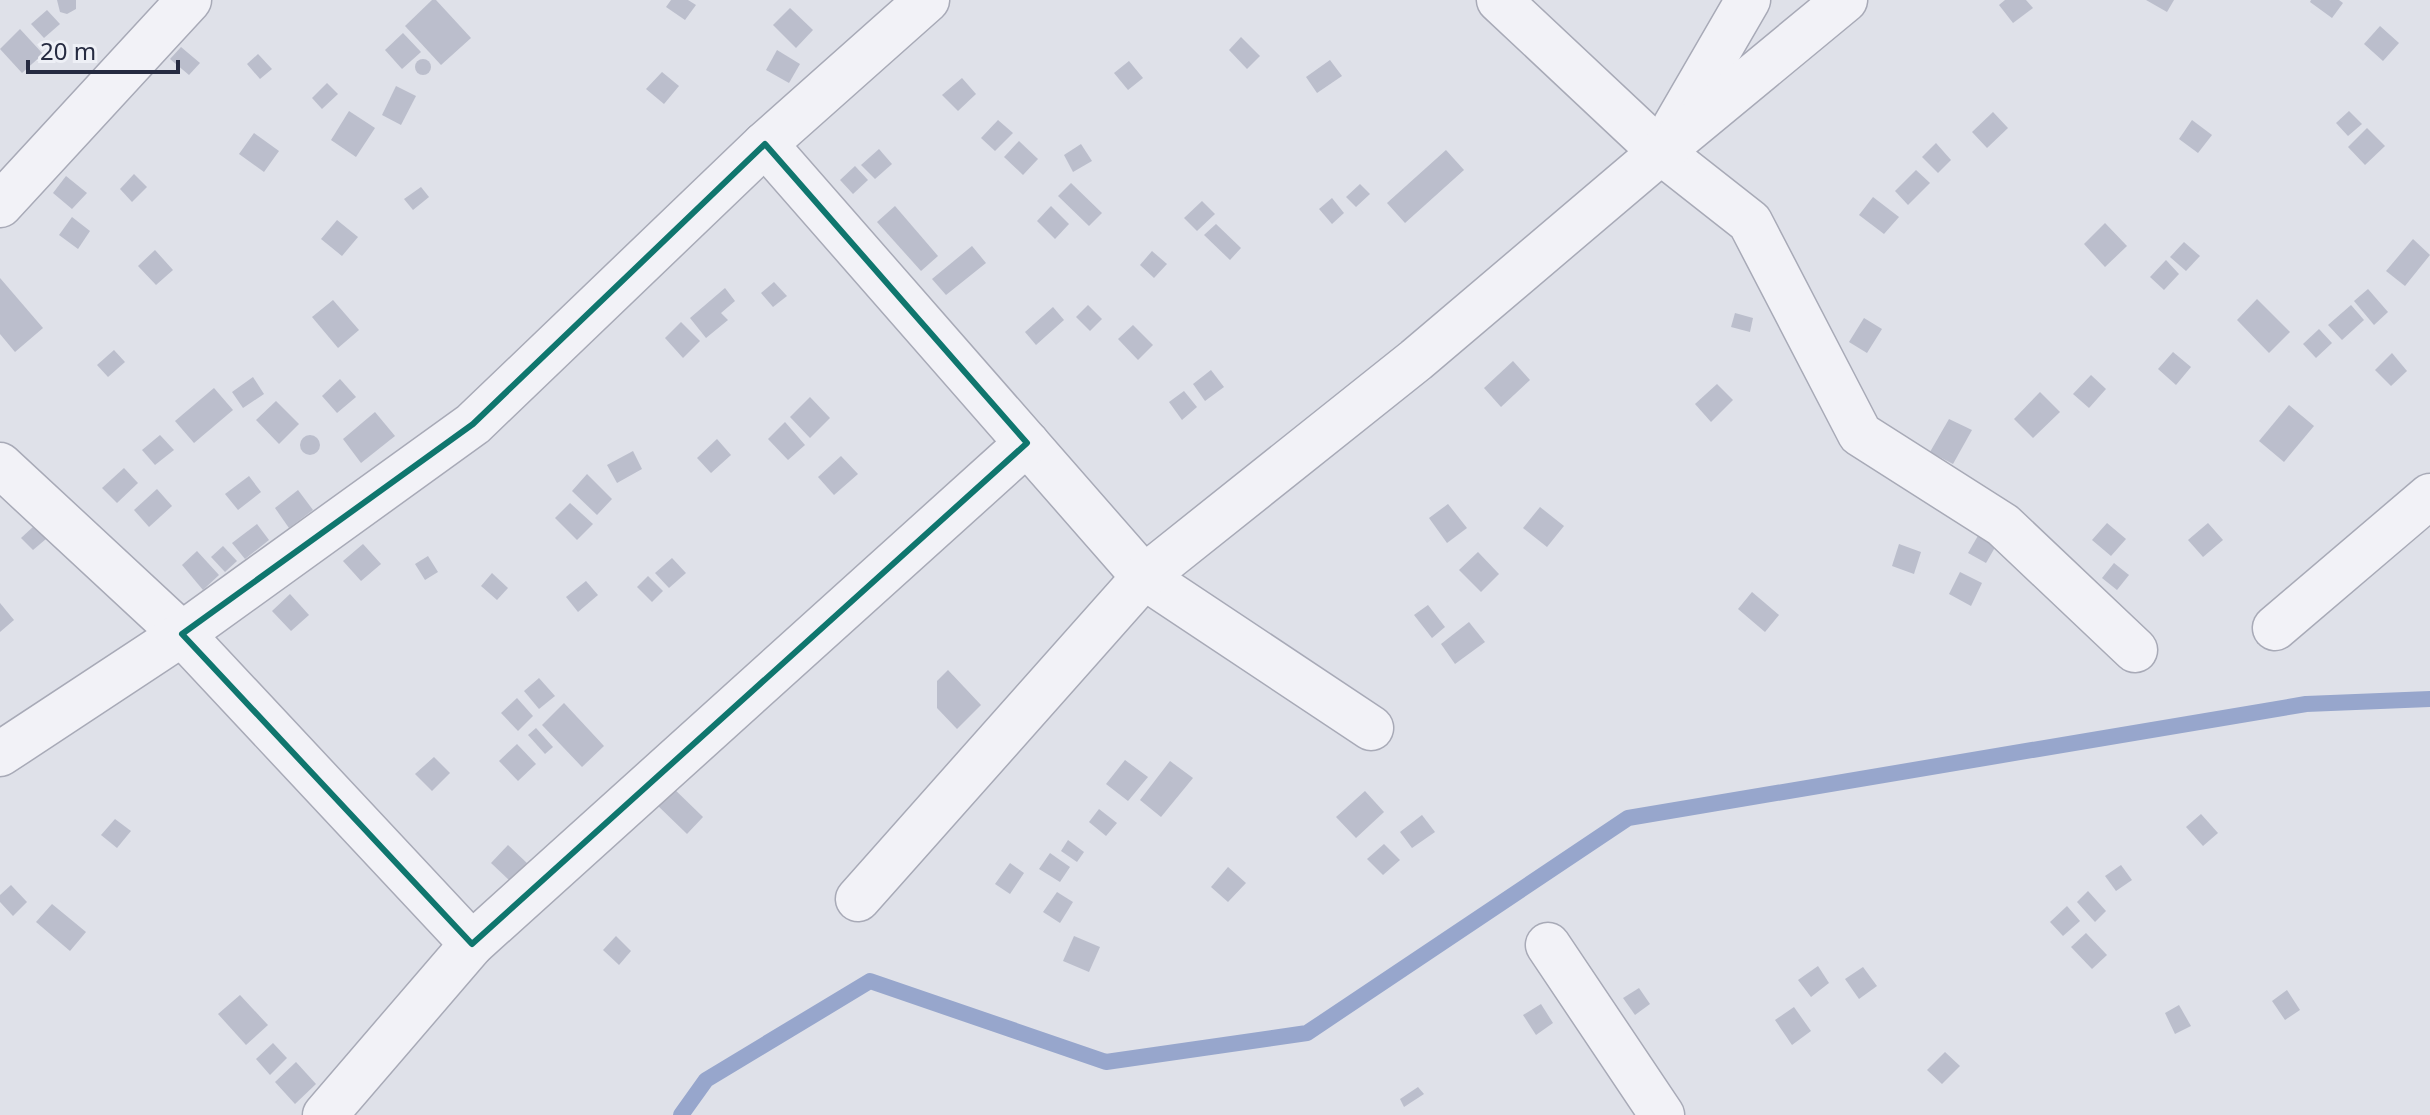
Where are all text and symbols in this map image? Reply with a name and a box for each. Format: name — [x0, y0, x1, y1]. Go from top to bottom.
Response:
scale bar — [28, 24, 178, 74]
text: 20 m — [40, 34, 96, 67]

